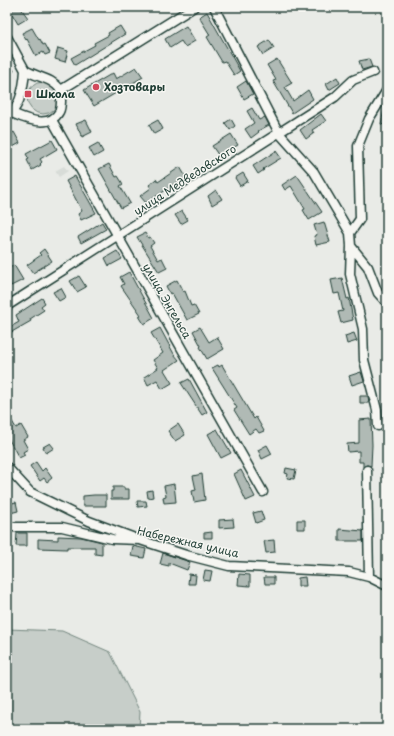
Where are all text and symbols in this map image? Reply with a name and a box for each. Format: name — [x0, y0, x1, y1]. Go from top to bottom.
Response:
place label: Хозтовары — [104, 78, 165, 95]
marker: Хозтовары — [91, 82, 101, 92]
place label: Школа — [36, 85, 76, 102]
marker: Школа — [23, 89, 33, 99]
street label: улица Медведовского — [130, 140, 239, 219]
street label: улица Энгельса — [139, 260, 196, 342]
street label: Набережная улица — [136, 522, 241, 561]

